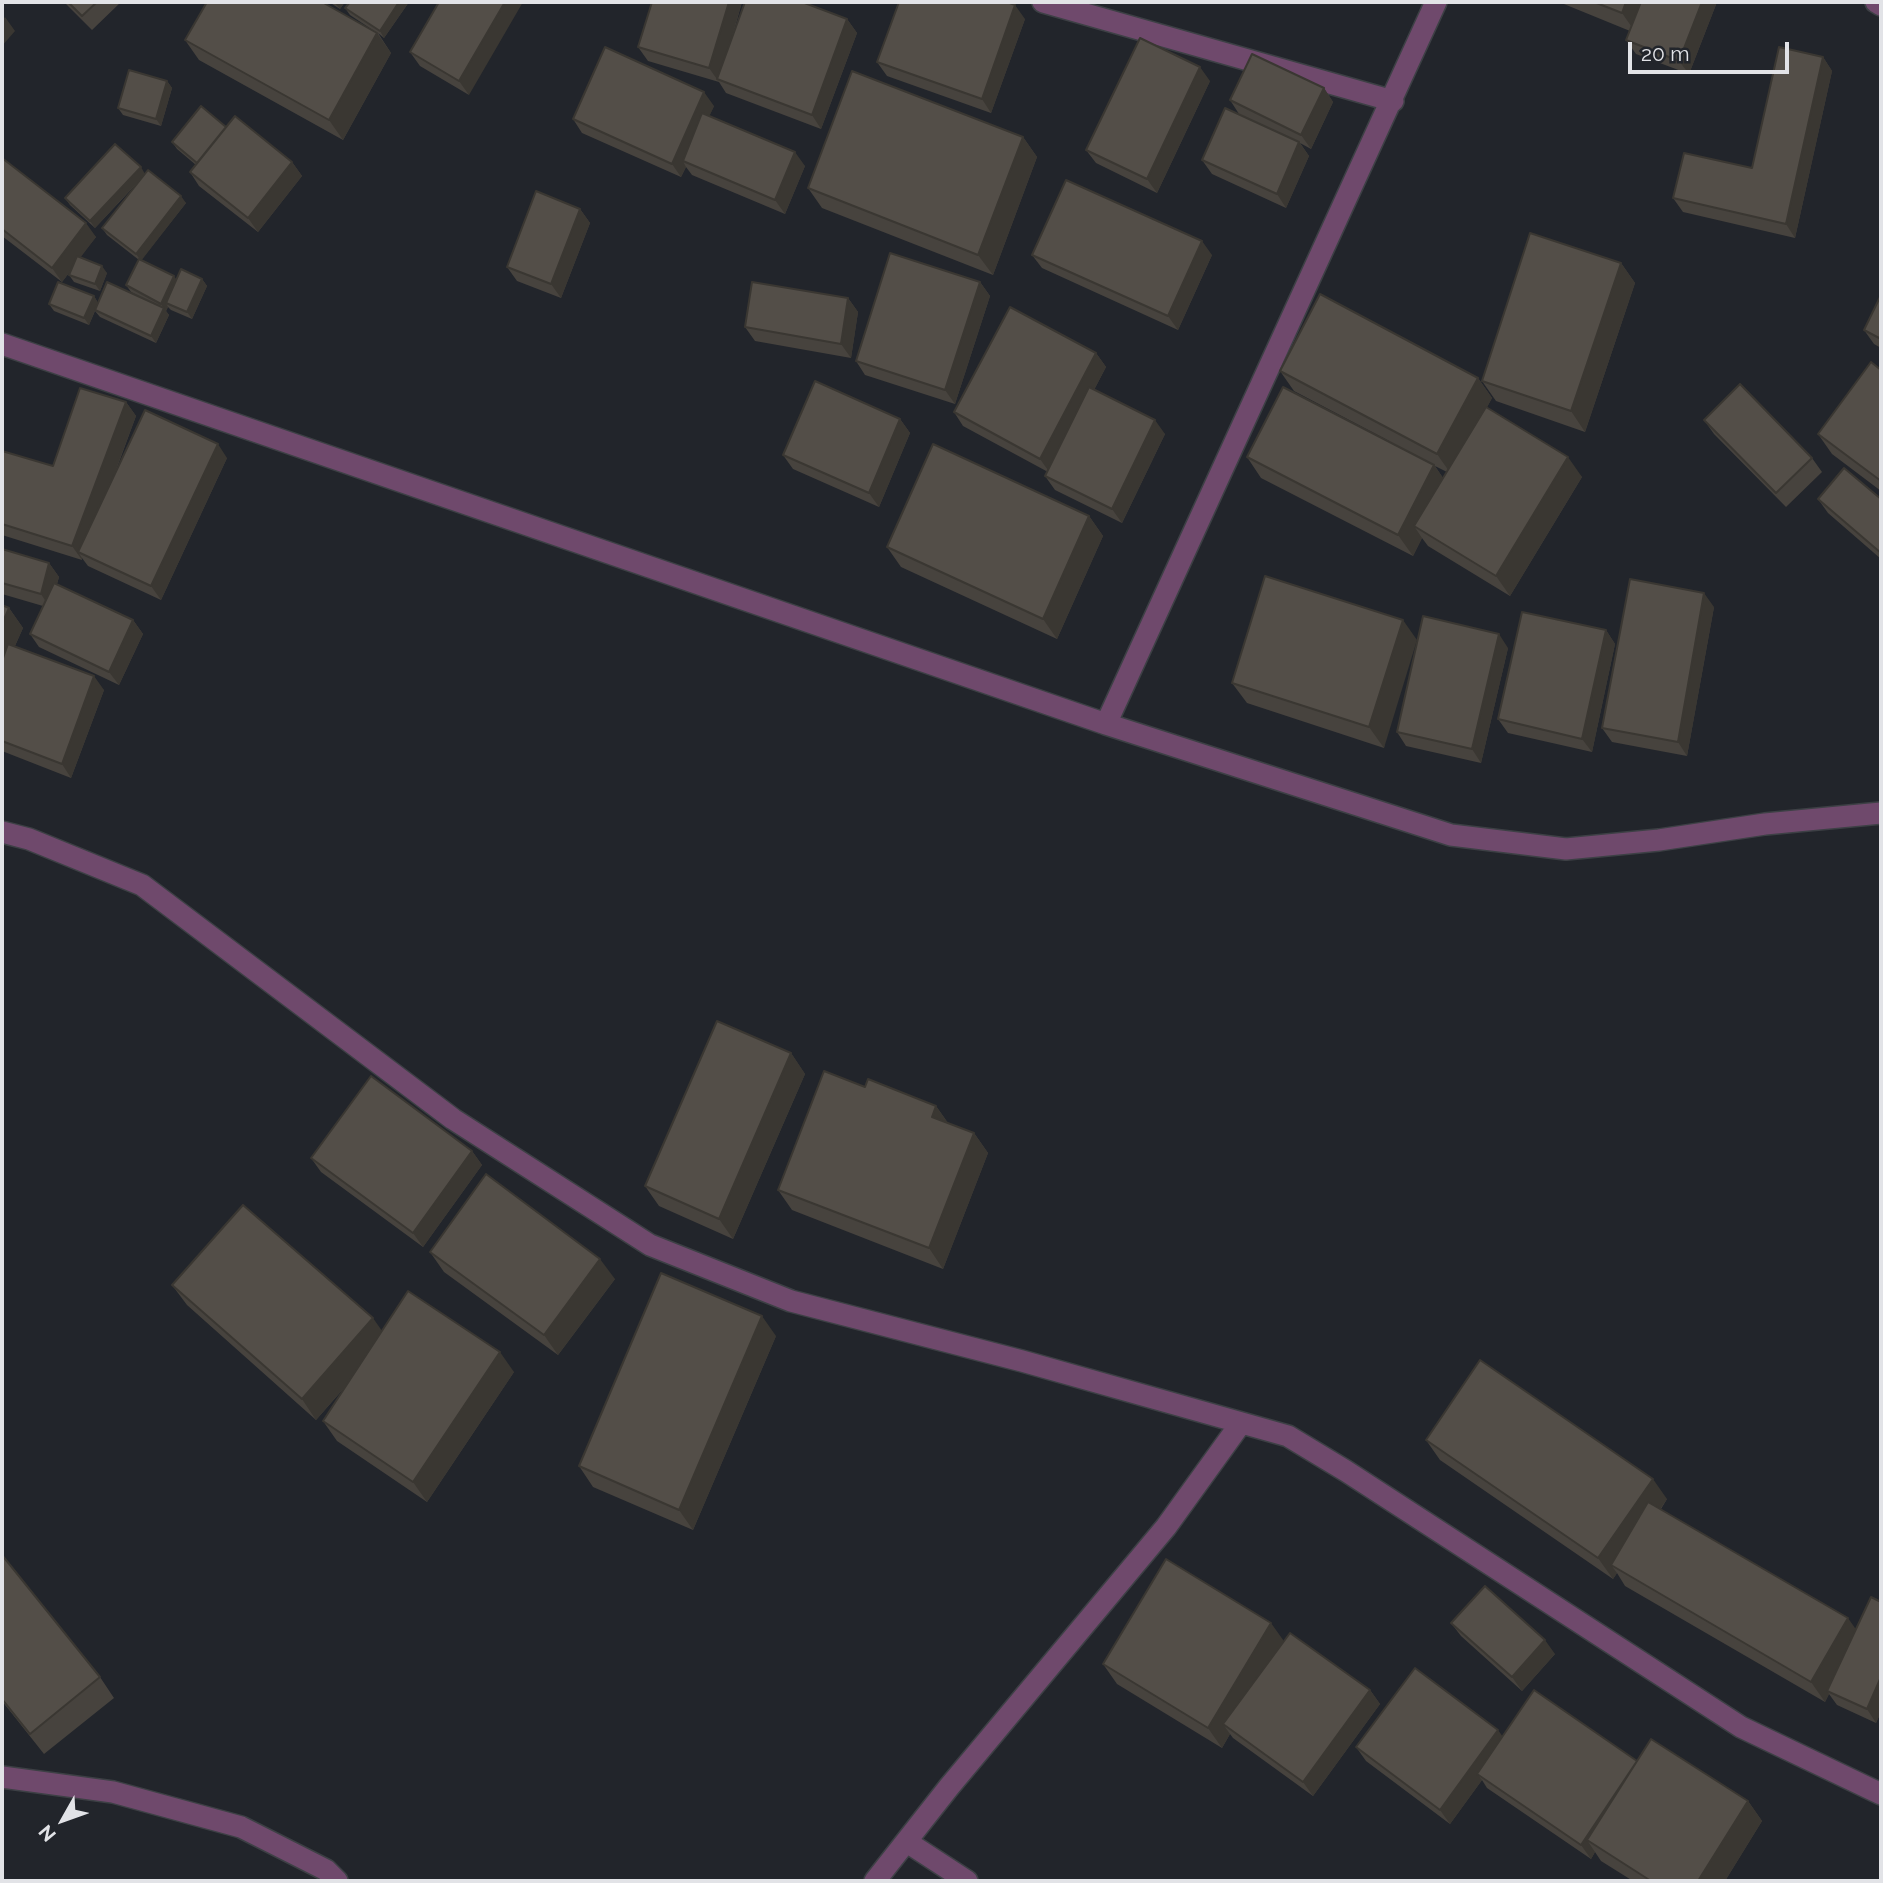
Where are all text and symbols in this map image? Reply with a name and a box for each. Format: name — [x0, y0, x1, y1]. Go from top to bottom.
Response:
scale bar — [1631, 28, 1792, 72]
text: 20 m — [1641, 41, 1689, 66]
north arrow — [28, 1785, 98, 1855]
text: N — [34, 1821, 60, 1846]

